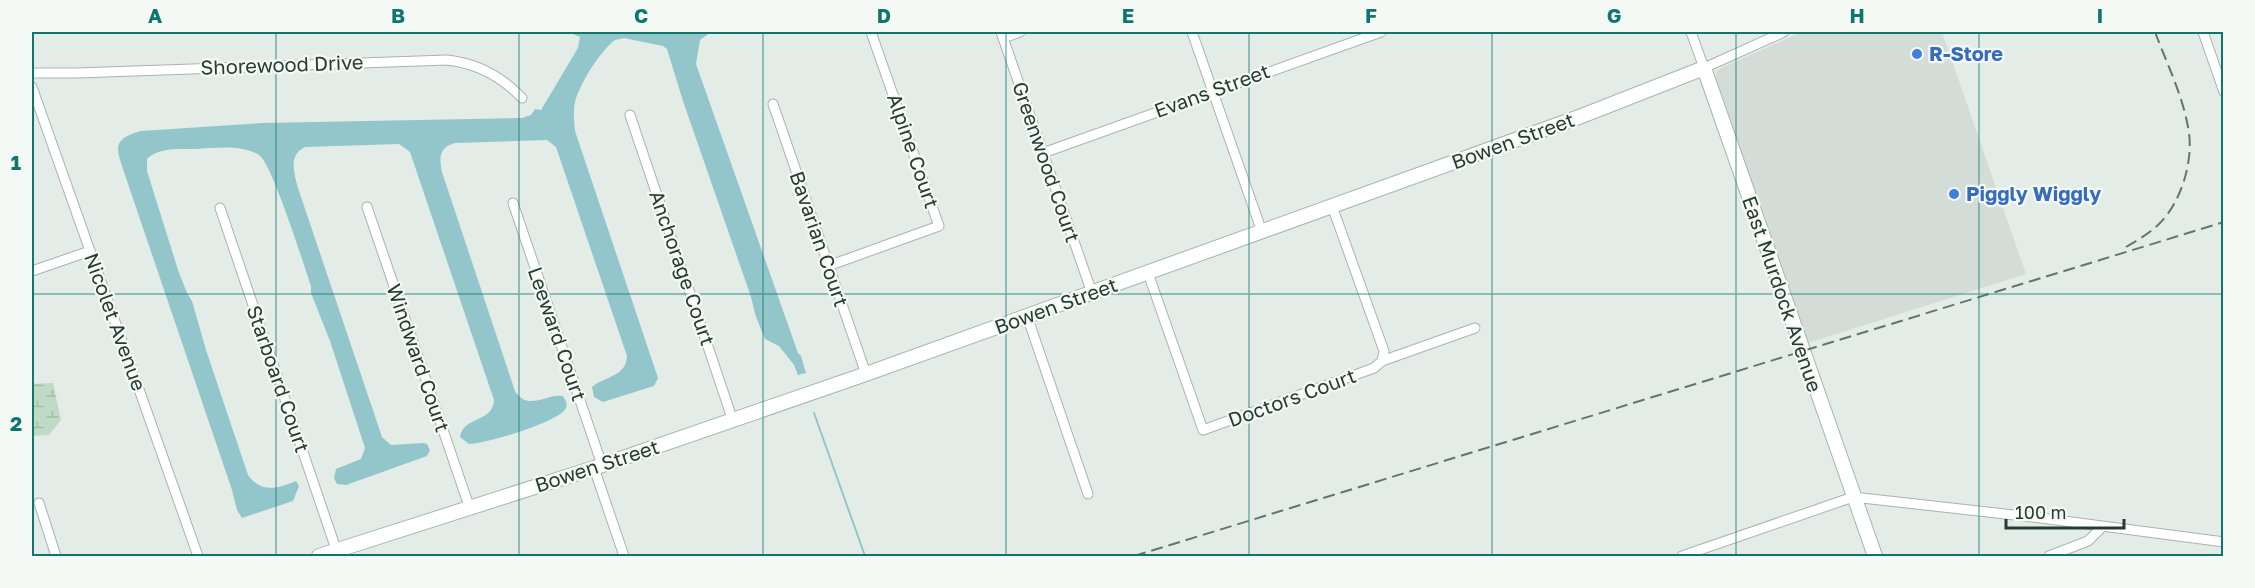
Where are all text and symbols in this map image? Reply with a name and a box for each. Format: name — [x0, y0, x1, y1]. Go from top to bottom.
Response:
text: A — [148, 3, 162, 27]
text: B — [391, 3, 405, 27]
text: C — [634, 3, 648, 27]
text: D — [877, 3, 891, 27]
text: E — [1122, 3, 1134, 27]
text: F — [1365, 3, 1377, 27]
text: G — [1607, 3, 1621, 27]
text: H — [1849, 3, 1865, 27]
text: I — [2097, 3, 2103, 27]
place label: R-Store — [1929, 41, 2003, 65]
marker: R-Store — [1910, 47, 1924, 61]
street label: Shorewood Drive — [200, 49, 364, 79]
street label: Evans Street — [1151, 58, 1273, 122]
street label: Greenwood Court — [1008, 78, 1086, 245]
street label: Alpine Court — [883, 90, 945, 211]
street label: Bowen Street — [1448, 107, 1578, 173]
text: 1 — [11, 150, 21, 174]
street label: Bavarian Court — [786, 168, 854, 310]
place label: Piggly Wiggly — [1966, 181, 2101, 205]
street label: Anchorage Court — [645, 187, 721, 348]
marker: Piggly Wiggly — [1947, 187, 1961, 201]
street label: East Murdock Avenue — [1738, 192, 1828, 395]
street label: Nicolet Avenue — [80, 249, 152, 394]
street label: Leeward Court — [524, 264, 592, 404]
street label: Bowen Street — [991, 272, 1121, 338]
street label: Windward Court — [382, 280, 456, 435]
street label: Starboard Court — [243, 302, 315, 455]
street label: Doctors Court — [1224, 363, 1359, 431]
text: 2 — [10, 411, 22, 435]
street label: Bowen Street — [531, 434, 662, 496]
scale bar — [2006, 492, 2124, 530]
text: 100 m — [2015, 501, 2066, 523]

